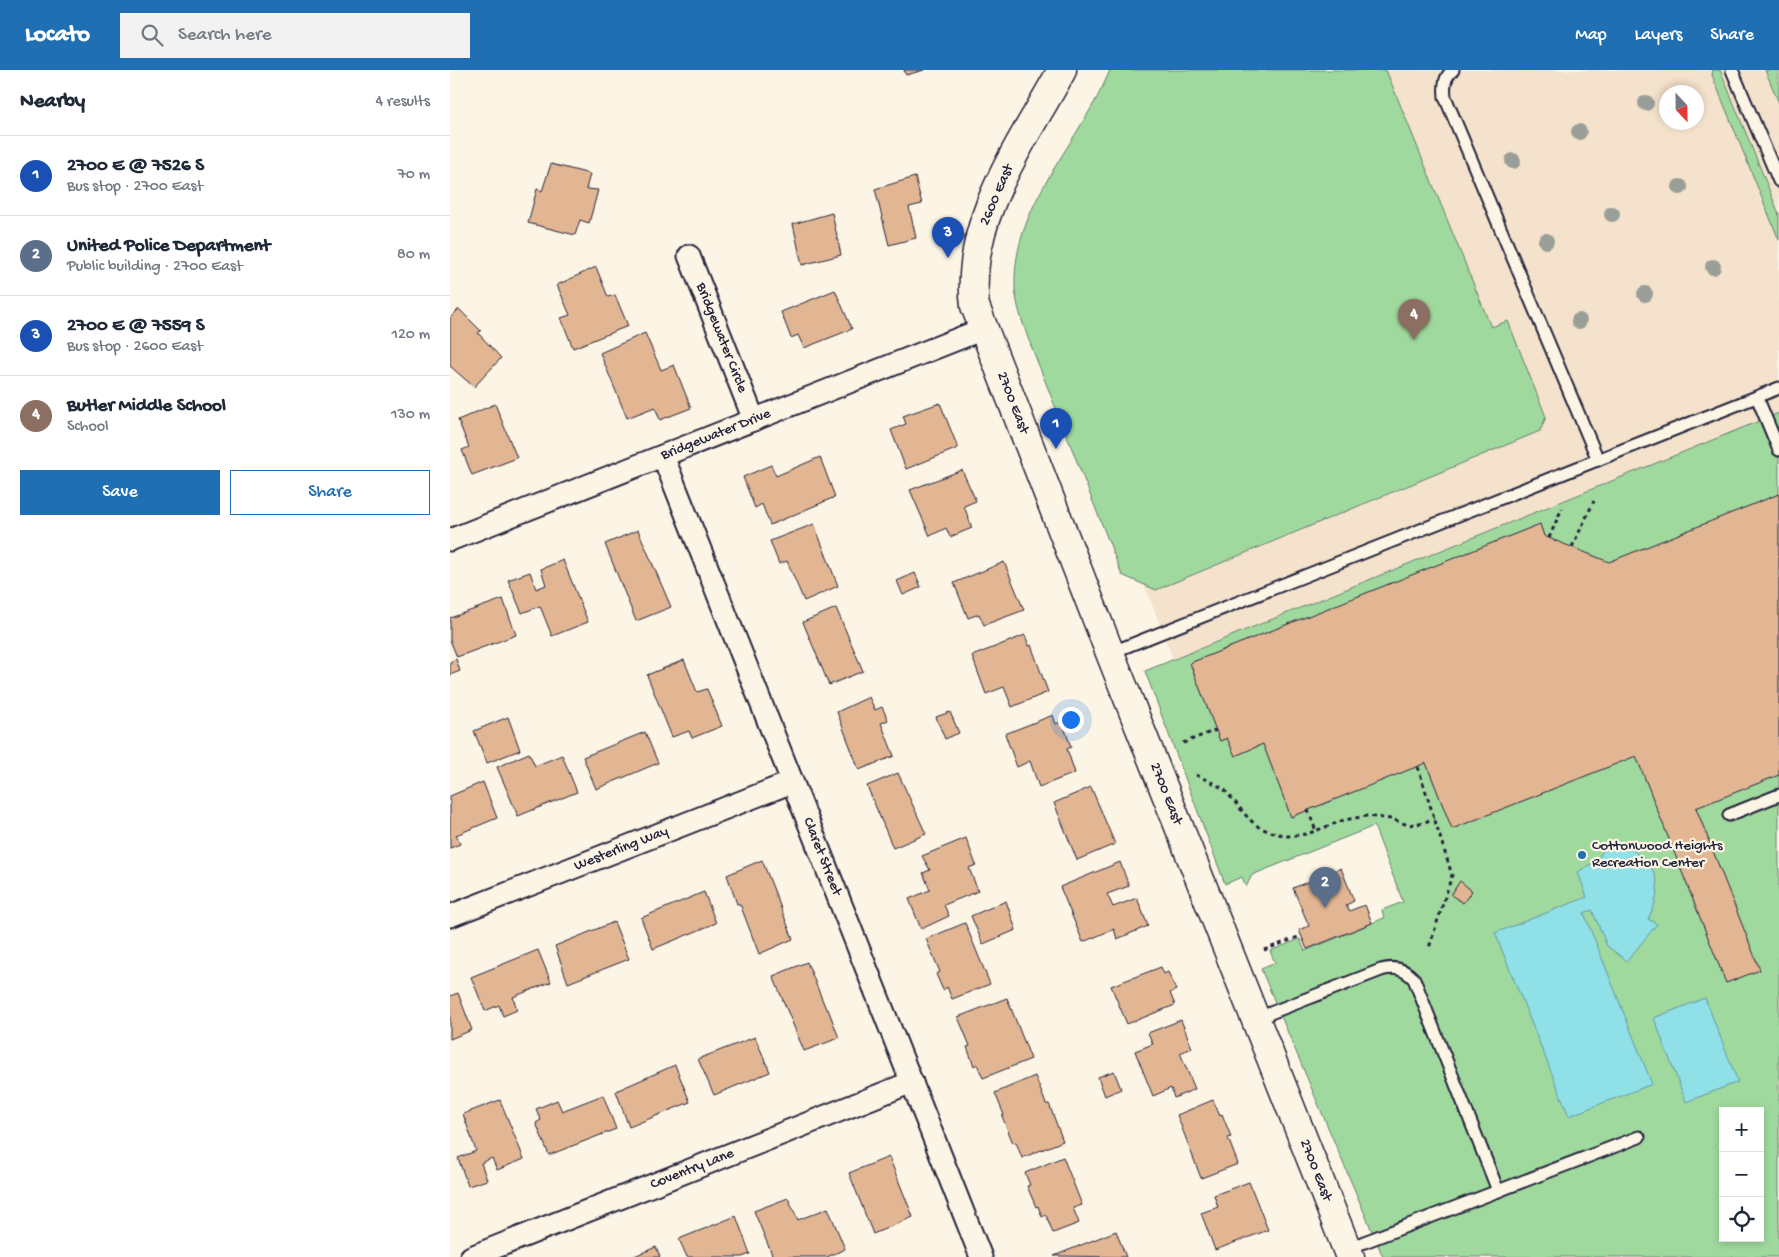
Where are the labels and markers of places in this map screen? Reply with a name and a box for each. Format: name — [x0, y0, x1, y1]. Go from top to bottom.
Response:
pin: 3 — [932, 217, 964, 258]
pin: 4 — [1398, 299, 1430, 340]
pin: 1 — [1040, 408, 1072, 449]
place label: Cottonwood Heights Recreation Center — [1592, 837, 1723, 872]
marker: Cottonwood Heights Recreation Center — [1576, 849, 1588, 861]
pin: 2 — [1309, 867, 1341, 908]

